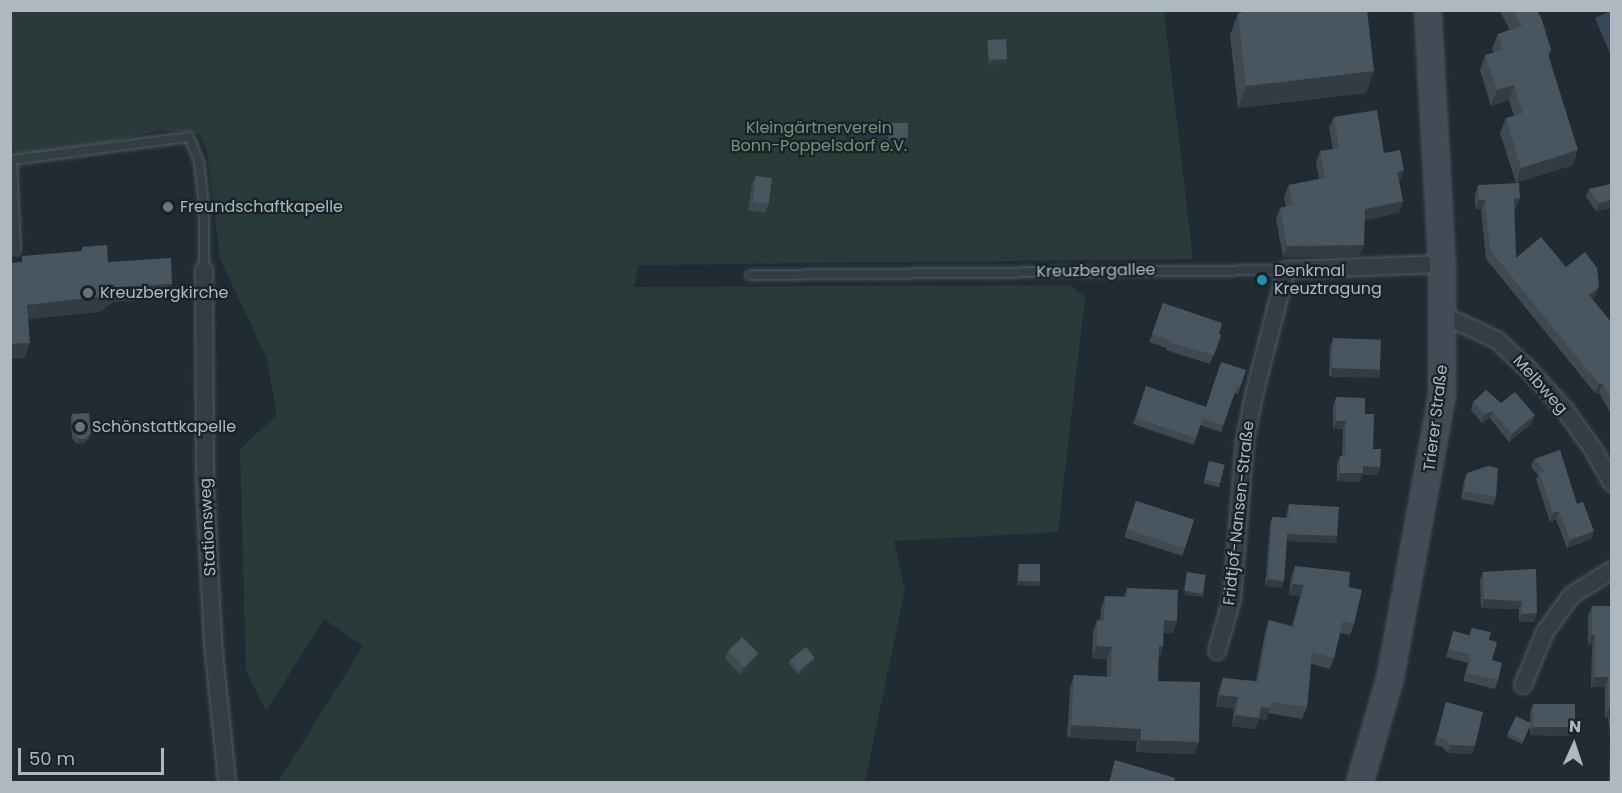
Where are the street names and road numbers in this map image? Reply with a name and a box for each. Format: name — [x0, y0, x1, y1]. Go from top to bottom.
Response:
street label: Kreuzbergallee — [1036, 260, 1156, 282]
street label: Melbweg — [1509, 352, 1571, 418]
street label: Trierer Straße — [1420, 364, 1452, 472]
street label: Fridtjof-Nansen-Straße — [1220, 420, 1258, 606]
street label: Stationsweg — [196, 477, 220, 577]

